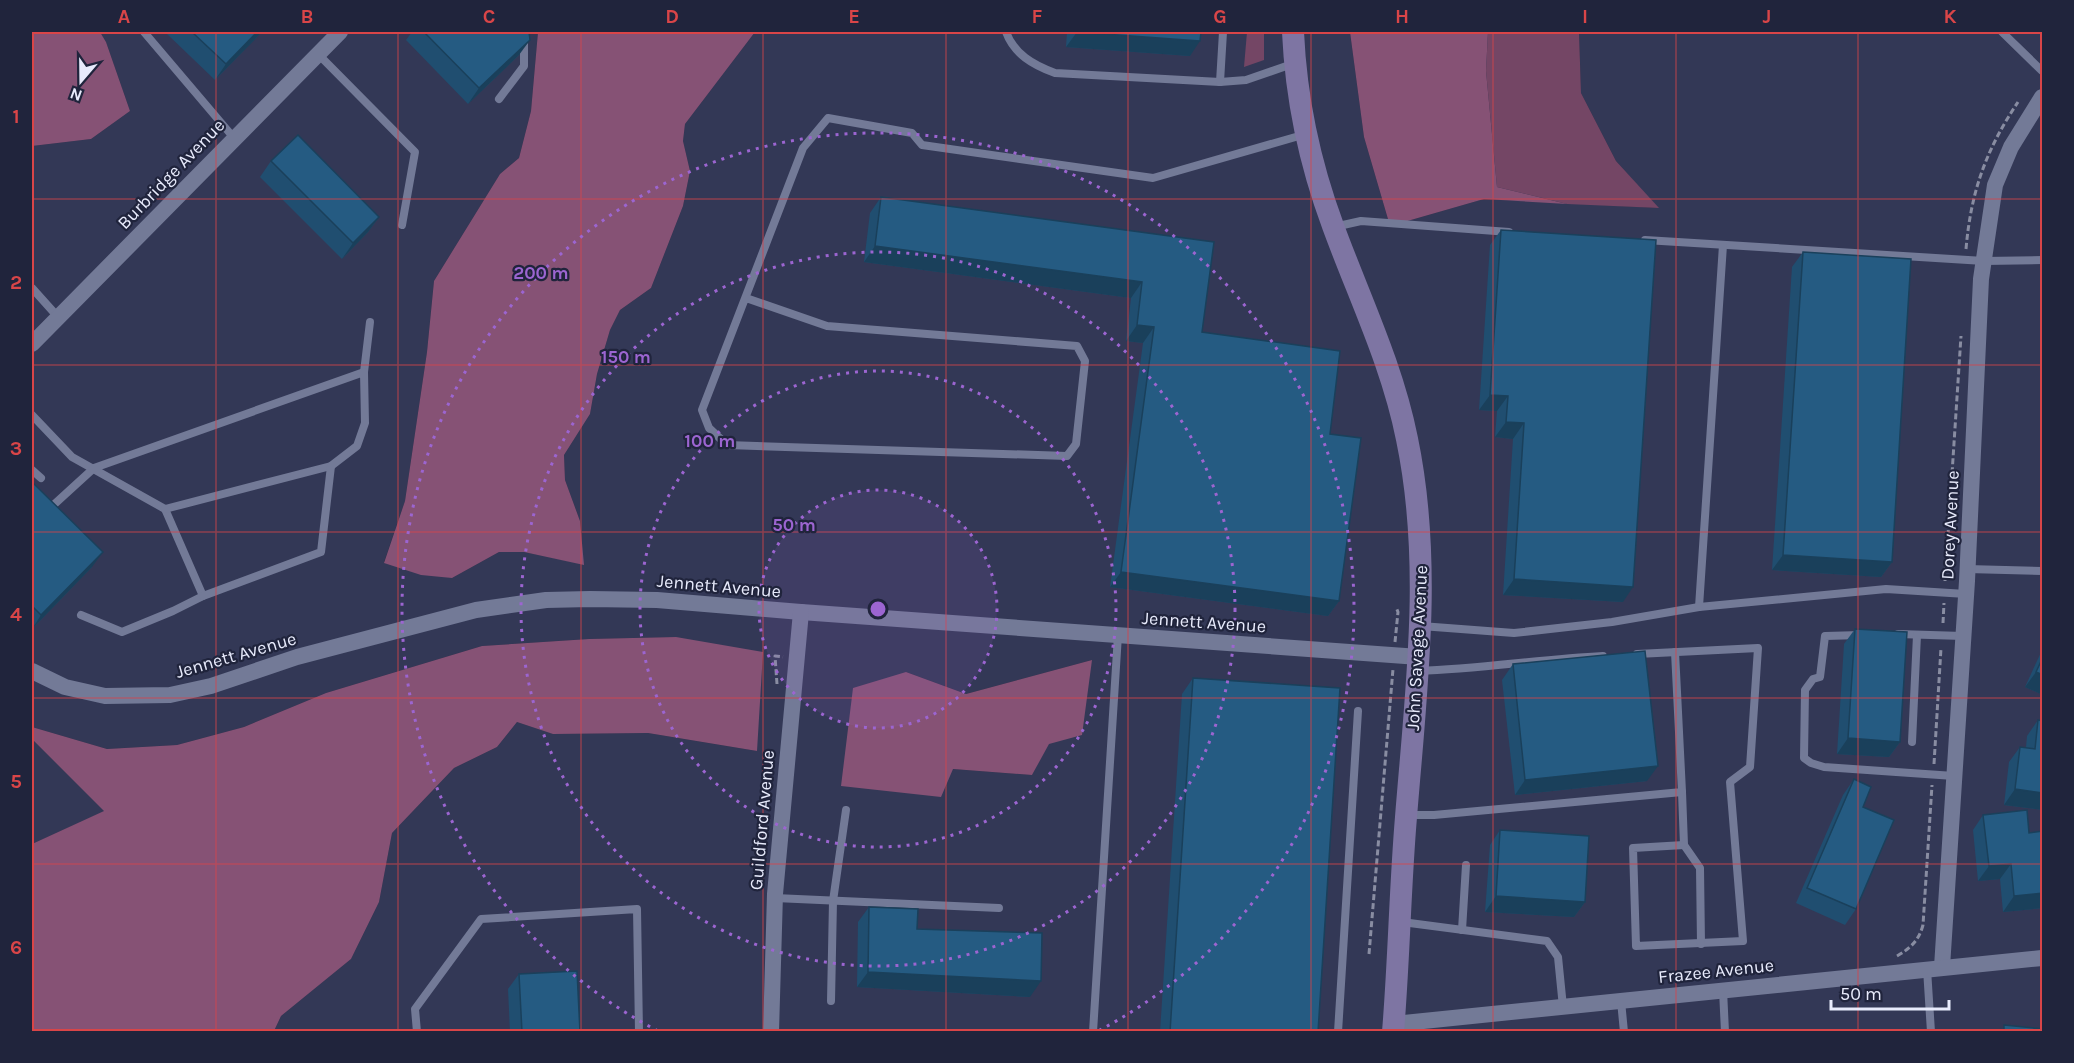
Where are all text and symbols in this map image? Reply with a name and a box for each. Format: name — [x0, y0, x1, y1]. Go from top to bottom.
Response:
text: A — [118, 5, 131, 28]
text: B — [301, 5, 313, 28]
text: C — [483, 5, 495, 28]
text: D — [665, 5, 679, 28]
text: E — [848, 5, 860, 28]
text: F — [1032, 5, 1043, 28]
text: G — [1213, 5, 1227, 28]
text: H — [1395, 5, 1409, 28]
text: I — [1582, 5, 1588, 28]
text: J — [1763, 5, 1771, 28]
text: K — [1943, 5, 1957, 28]
north arrow — [51, 51, 111, 111]
text: N — [67, 84, 85, 106]
text: 1 — [12, 105, 20, 128]
street label: Burbridge Avenue — [113, 114, 229, 234]
text: 200 m — [513, 262, 569, 284]
text: 2 — [10, 271, 22, 294]
text: 150 m — [601, 346, 651, 368]
text: 100 m — [685, 430, 735, 452]
text: 3 — [10, 437, 22, 460]
street label: Dorey Avenue — [1936, 470, 1964, 580]
text: 50 m — [772, 514, 816, 536]
street label: John Savage Avenue — [1402, 565, 1432, 731]
street label: Jennett Avenue — [656, 570, 782, 602]
centre of rings — [868, 599, 888, 619]
text: 4 — [10, 603, 22, 626]
street label: Jennett Avenue — [1141, 607, 1267, 637]
street label: Jennett Avenue — [173, 627, 299, 683]
street label: Guildford Avenue — [745, 749, 779, 891]
text: 5 — [10, 770, 22, 793]
text: 6 — [10, 936, 22, 959]
street label: Frazee Avenue — [1657, 954, 1775, 988]
scale bar — [1831, 973, 1950, 1011]
text: 50 m — [1840, 983, 1882, 1005]

